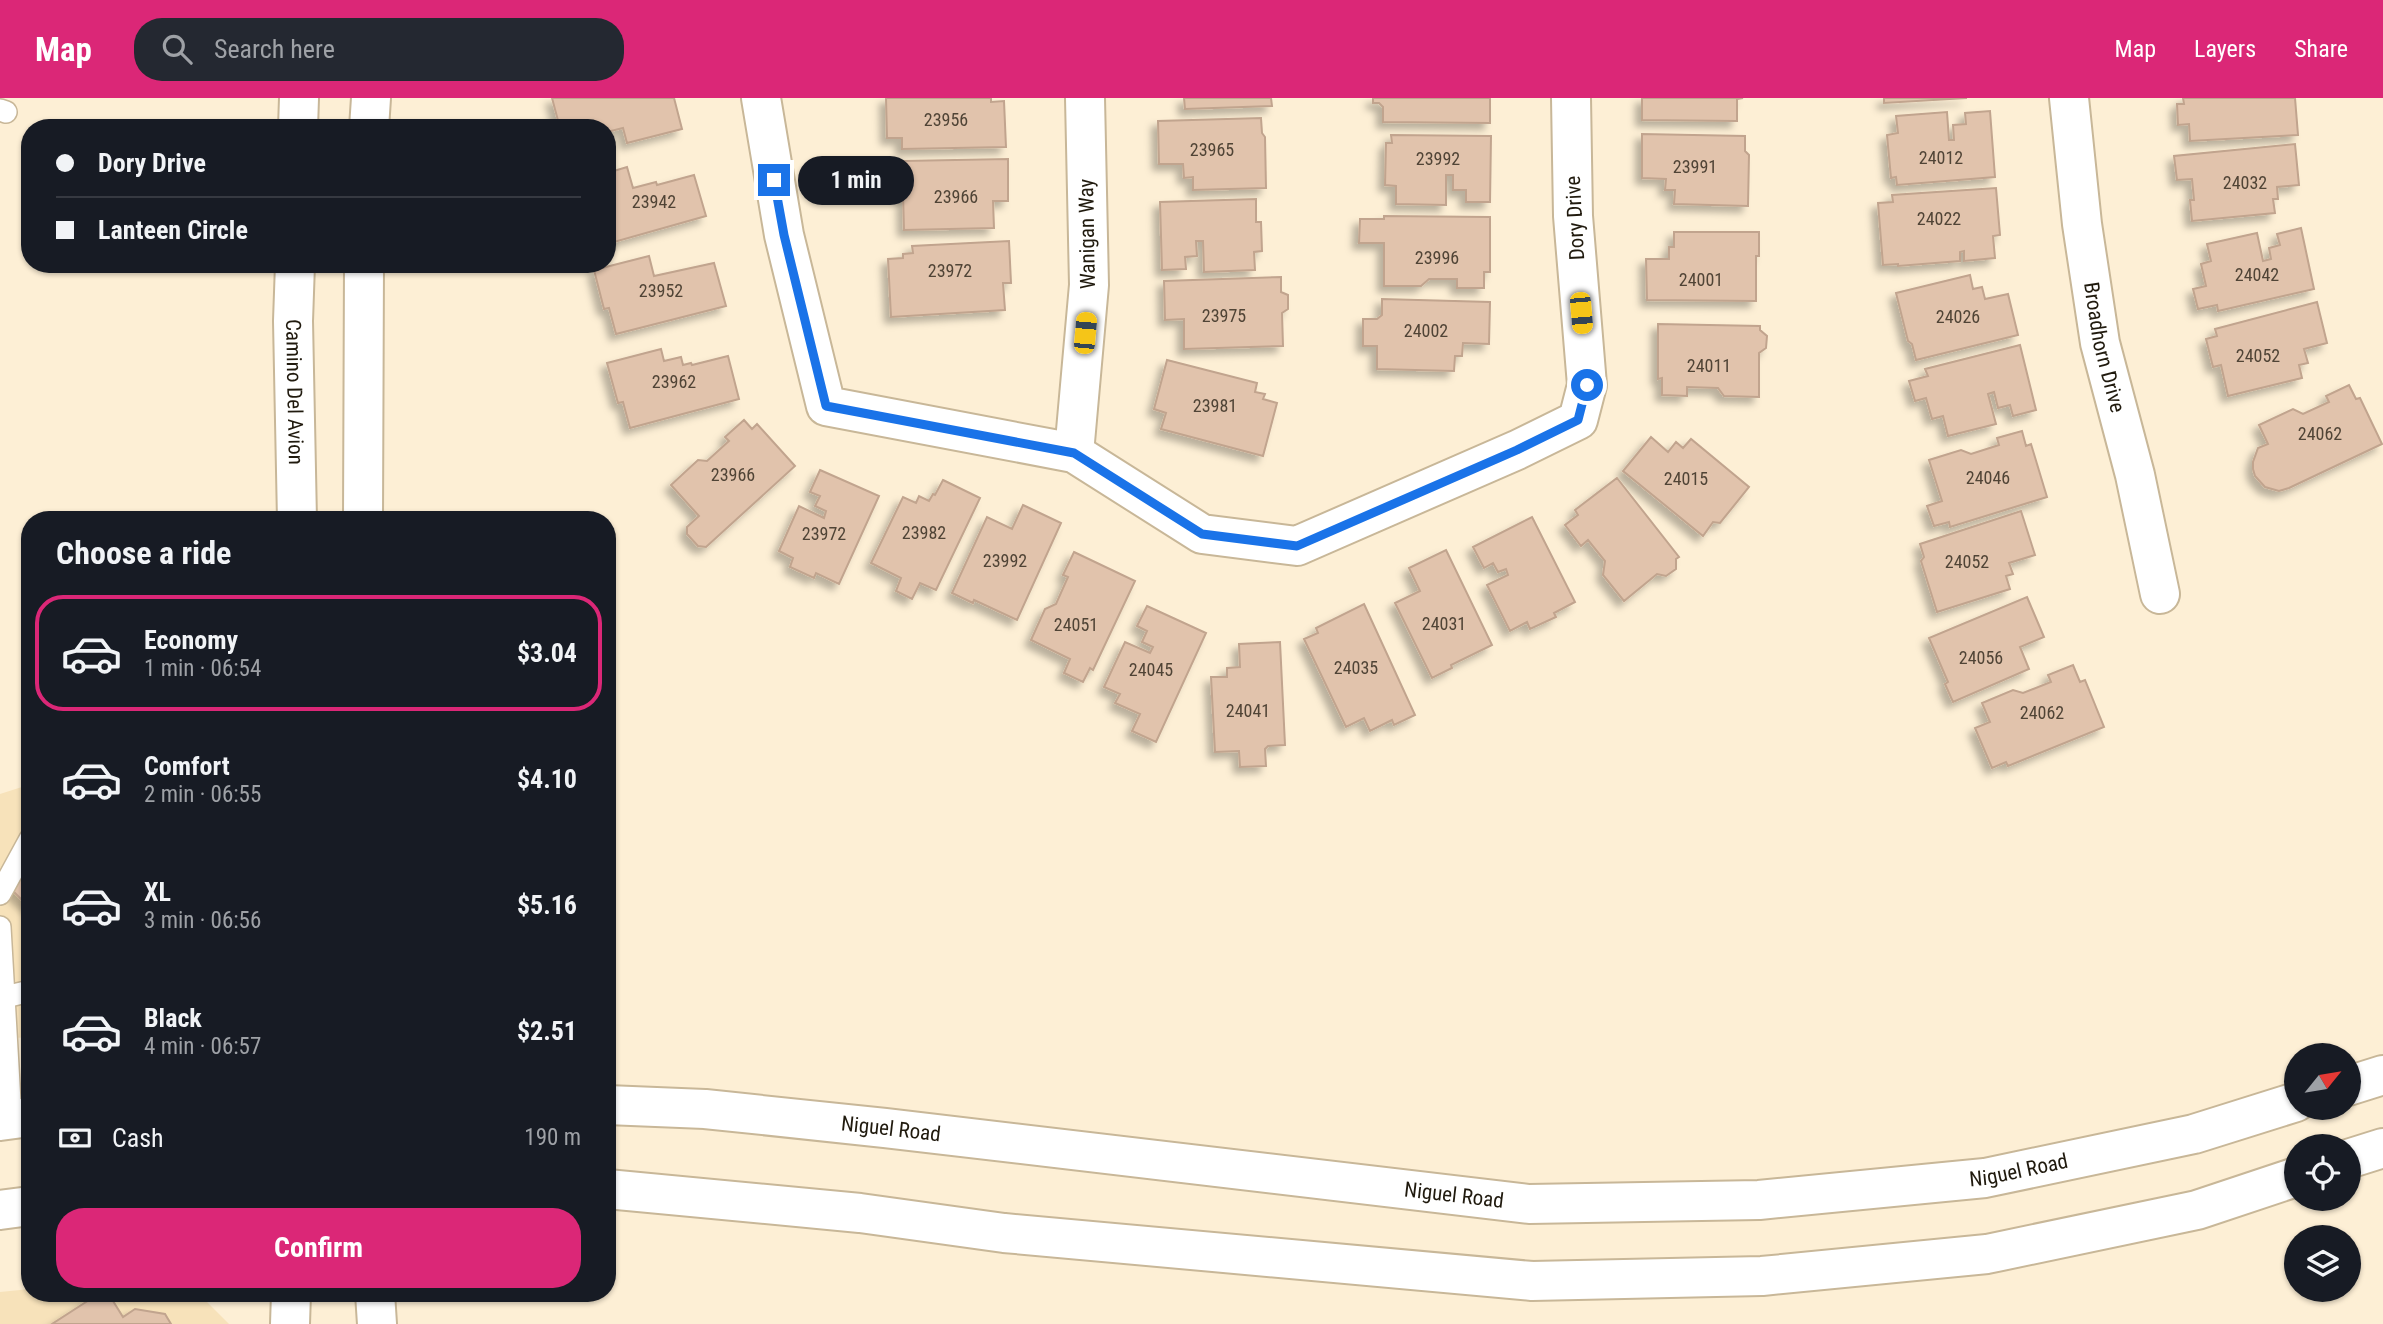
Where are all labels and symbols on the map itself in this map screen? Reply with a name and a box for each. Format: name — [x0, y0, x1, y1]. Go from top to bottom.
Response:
house number: 23956 — [924, 109, 968, 130]
house number: 23965 — [1190, 139, 1234, 160]
house number: 24012 — [1919, 147, 1963, 168]
house number: 23992 — [1416, 148, 1460, 169]
callout: 1 min — [798, 155, 914, 204]
house number: 23991 — [1673, 156, 1717, 177]
route end — [758, 164, 790, 196]
house number: 24032 — [2223, 172, 2267, 193]
street label: Dory Drive — [1561, 175, 1589, 261]
street label: Wanigan Way — [1074, 178, 1100, 289]
house number: 23966 — [934, 186, 978, 207]
house number: 23942 — [632, 191, 676, 212]
house number: 24022 — [1917, 208, 1961, 229]
house number: 23996 — [1415, 247, 1459, 268]
house number: 23972 — [928, 260, 972, 281]
house number: 24042 — [2235, 264, 2279, 285]
house number: 24001 — [1679, 269, 1723, 290]
house number: 23952 — [639, 280, 683, 301]
street label: Broadhorn Drive — [2079, 280, 2130, 415]
car — [1569, 291, 1594, 335]
house number: 23975 — [1202, 305, 1246, 326]
house number: 24026 — [1936, 306, 1980, 327]
car — [1073, 311, 1098, 355]
street label: Camino Del Avion — [281, 319, 308, 465]
house number: 24002 — [1404, 320, 1448, 341]
house number: 24052 — [2236, 345, 2280, 366]
house number: 24011 — [1687, 355, 1731, 376]
route start — [1571, 369, 1603, 401]
house number: 23962 — [652, 371, 696, 392]
house number: 23981 — [1193, 395, 1237, 416]
house number: 24062 — [2298, 423, 2342, 444]
house number: 23966 — [711, 464, 755, 485]
house number: 24046 — [1966, 467, 2010, 488]
house number: 24015 — [1664, 468, 1708, 489]
house number: 23982 — [902, 522, 946, 543]
house number: 23972 — [802, 523, 846, 544]
house number: 23992 — [983, 550, 1027, 571]
house number: 24052 — [1945, 551, 1989, 572]
house number: 24031 — [1422, 613, 1466, 634]
house number: 24051 — [1054, 614, 1098, 635]
house number: 24056 — [1959, 647, 2003, 668]
house number: 24035 — [1334, 657, 1378, 678]
house number: 24045 — [1129, 659, 1173, 680]
house number: 24041 — [1226, 700, 1270, 721]
house number: 24062 — [2020, 702, 2064, 723]
north arrow — [2284, 1043, 2361, 1120]
street label: Niguel Road — [840, 1111, 942, 1146]
street label: Niguel Road — [1968, 1149, 2070, 1191]
street label: Niguel Road — [1403, 1177, 1505, 1213]

